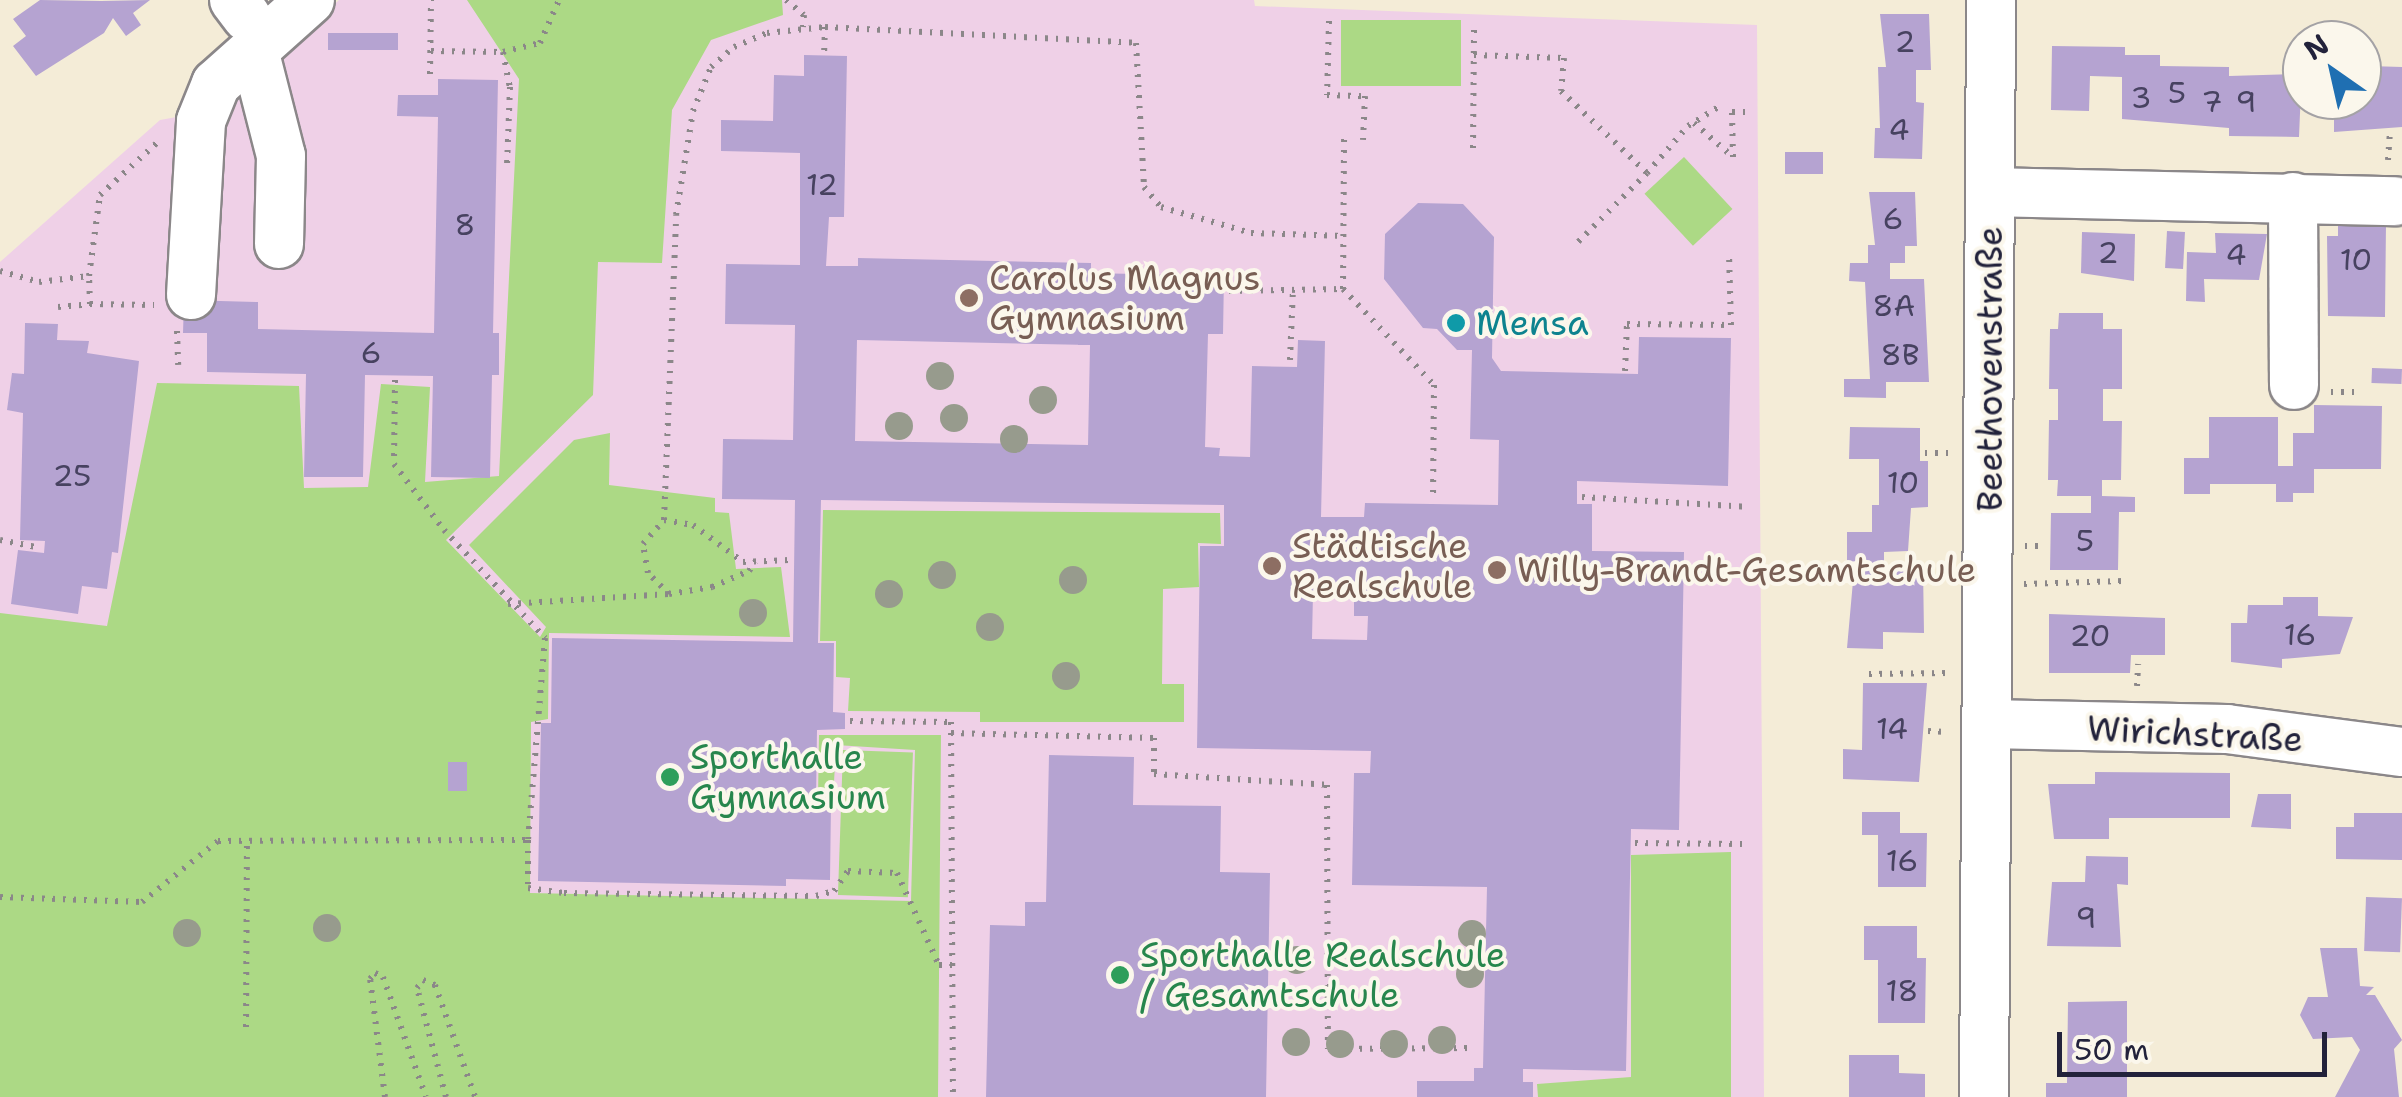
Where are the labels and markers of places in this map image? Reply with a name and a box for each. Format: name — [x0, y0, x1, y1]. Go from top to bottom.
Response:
place label: Carolus Magnus Gymnasium — [989, 257, 1261, 339]
marker: Carolus Magnus Gymnasium — [958, 287, 980, 309]
place label: Mensa — [1476, 302, 1589, 344]
marker: Mensa — [1445, 312, 1467, 334]
place label: Städtische Realschule — [1292, 525, 1473, 607]
place label: Willy-Brandt-Gesamtschule — [1517, 549, 1976, 591]
marker: Städtische Realschule — [1261, 555, 1283, 577]
marker: Willy-Brandt-Gesamtschule — [1486, 559, 1508, 581]
place label: Sporthalle Gymnasium — [690, 736, 886, 818]
marker: Sporthalle Gymnasium — [659, 766, 681, 788]
place label: Sporthalle Realschule / Gesamtschule — [1140, 934, 1505, 1016]
marker: Sporthalle Realschule / Gesamtschule — [1109, 964, 1131, 986]

